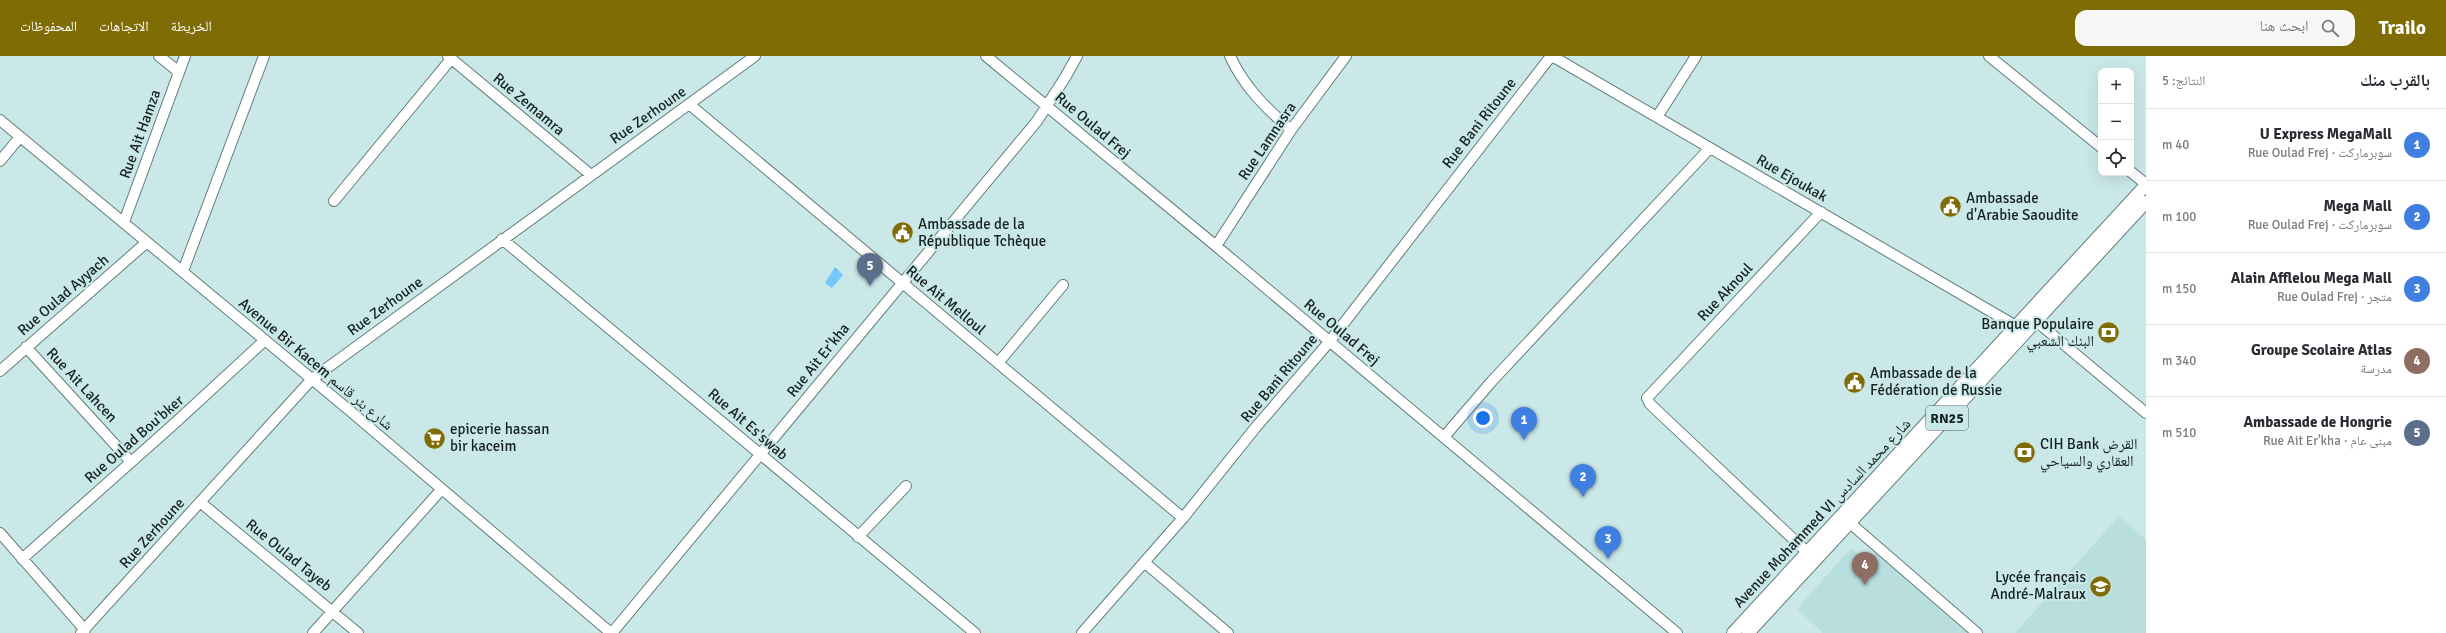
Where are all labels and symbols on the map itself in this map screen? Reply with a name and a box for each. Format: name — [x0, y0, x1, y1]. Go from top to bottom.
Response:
street label: Rue Zemamra — [490, 69, 568, 139]
street label: Rue Bani Ritoune — [1438, 74, 1520, 172]
street label: Rue Zerhoune — [607, 82, 689, 148]
street label: Rue Ait Hamza — [116, 87, 164, 181]
street label: Rue Oulad Frej — [1051, 88, 1135, 162]
street label: Rue Lamnasra — [1234, 99, 1300, 183]
street label: Rue Ejoukak — [1753, 150, 1831, 206]
place label: Ambassade d'Arabie Saoudite — [1966, 189, 2078, 224]
public building icon: Ambassade d'Arabie Saoudite — [1938, 194, 1964, 220]
place label: Ambassade de la République Tchèque — [918, 215, 1046, 250]
public building icon: Ambassade de la République Tchèque — [889, 220, 915, 246]
street label: Rue Oulad Ayyach — [14, 251, 112, 339]
pin: 5 — [857, 253, 883, 286]
street label: Rue Aknoul — [1694, 259, 1756, 325]
street label: Rue Ait Melloul — [903, 262, 989, 338]
street label: Rue Zerhoune — [344, 273, 426, 339]
street label: Avenue Bir Kacem شارع بئر قاسم — [234, 294, 397, 435]
street label: Rue Oulad Frej — [1300, 295, 1384, 369]
place label: Banque Populaire البنك الشعبي — [1981, 315, 2094, 353]
street label: Rue Ait Er'kha — [783, 319, 853, 401]
bank icon: Banque Populaire البنك الشعبي — [2096, 320, 2122, 346]
street label: Rue Bani Ritoune — [1237, 330, 1321, 426]
street label: Rue Ait Lahcen — [43, 344, 121, 426]
place label: Ambassade de la Fédération de Russie — [1870, 364, 2002, 399]
public building icon: Ambassade de la Fédération de Russie — [1841, 369, 1867, 395]
street label: Rue Ait Es'swab — [704, 384, 792, 464]
street label: Rue Oulad Bou'bker — [81, 391, 188, 487]
road number: RN25 — [1926, 406, 1968, 430]
pin: 1 — [1511, 407, 1537, 440]
your location — [1473, 408, 1493, 428]
street label: Avenue Mohammed VI شارع محمد السادس — [1729, 415, 1915, 612]
place label: epicerie hassan bir kaceim — [450, 420, 549, 455]
supermarket icon: epicerie hassan bir kaceim — [422, 425, 448, 451]
place label: CIH Bank القرض العقاري والسياحي — [2040, 435, 2138, 473]
bank icon: CIH Bank القرض العقاري والسياحي — [2012, 440, 2038, 466]
pin: 2 — [1570, 464, 1596, 497]
street label: Rue Zerhoune — [116, 494, 188, 572]
street label: Rue Oulad Tayeb — [243, 515, 335, 595]
pin: 3 — [1595, 526, 1621, 559]
pin: 4 — [1852, 552, 1878, 585]
place label: Lycée français André-Malraux — [1990, 568, 2086, 603]
school or university icon: Lycée français André-Malraux — [2088, 573, 2114, 599]

